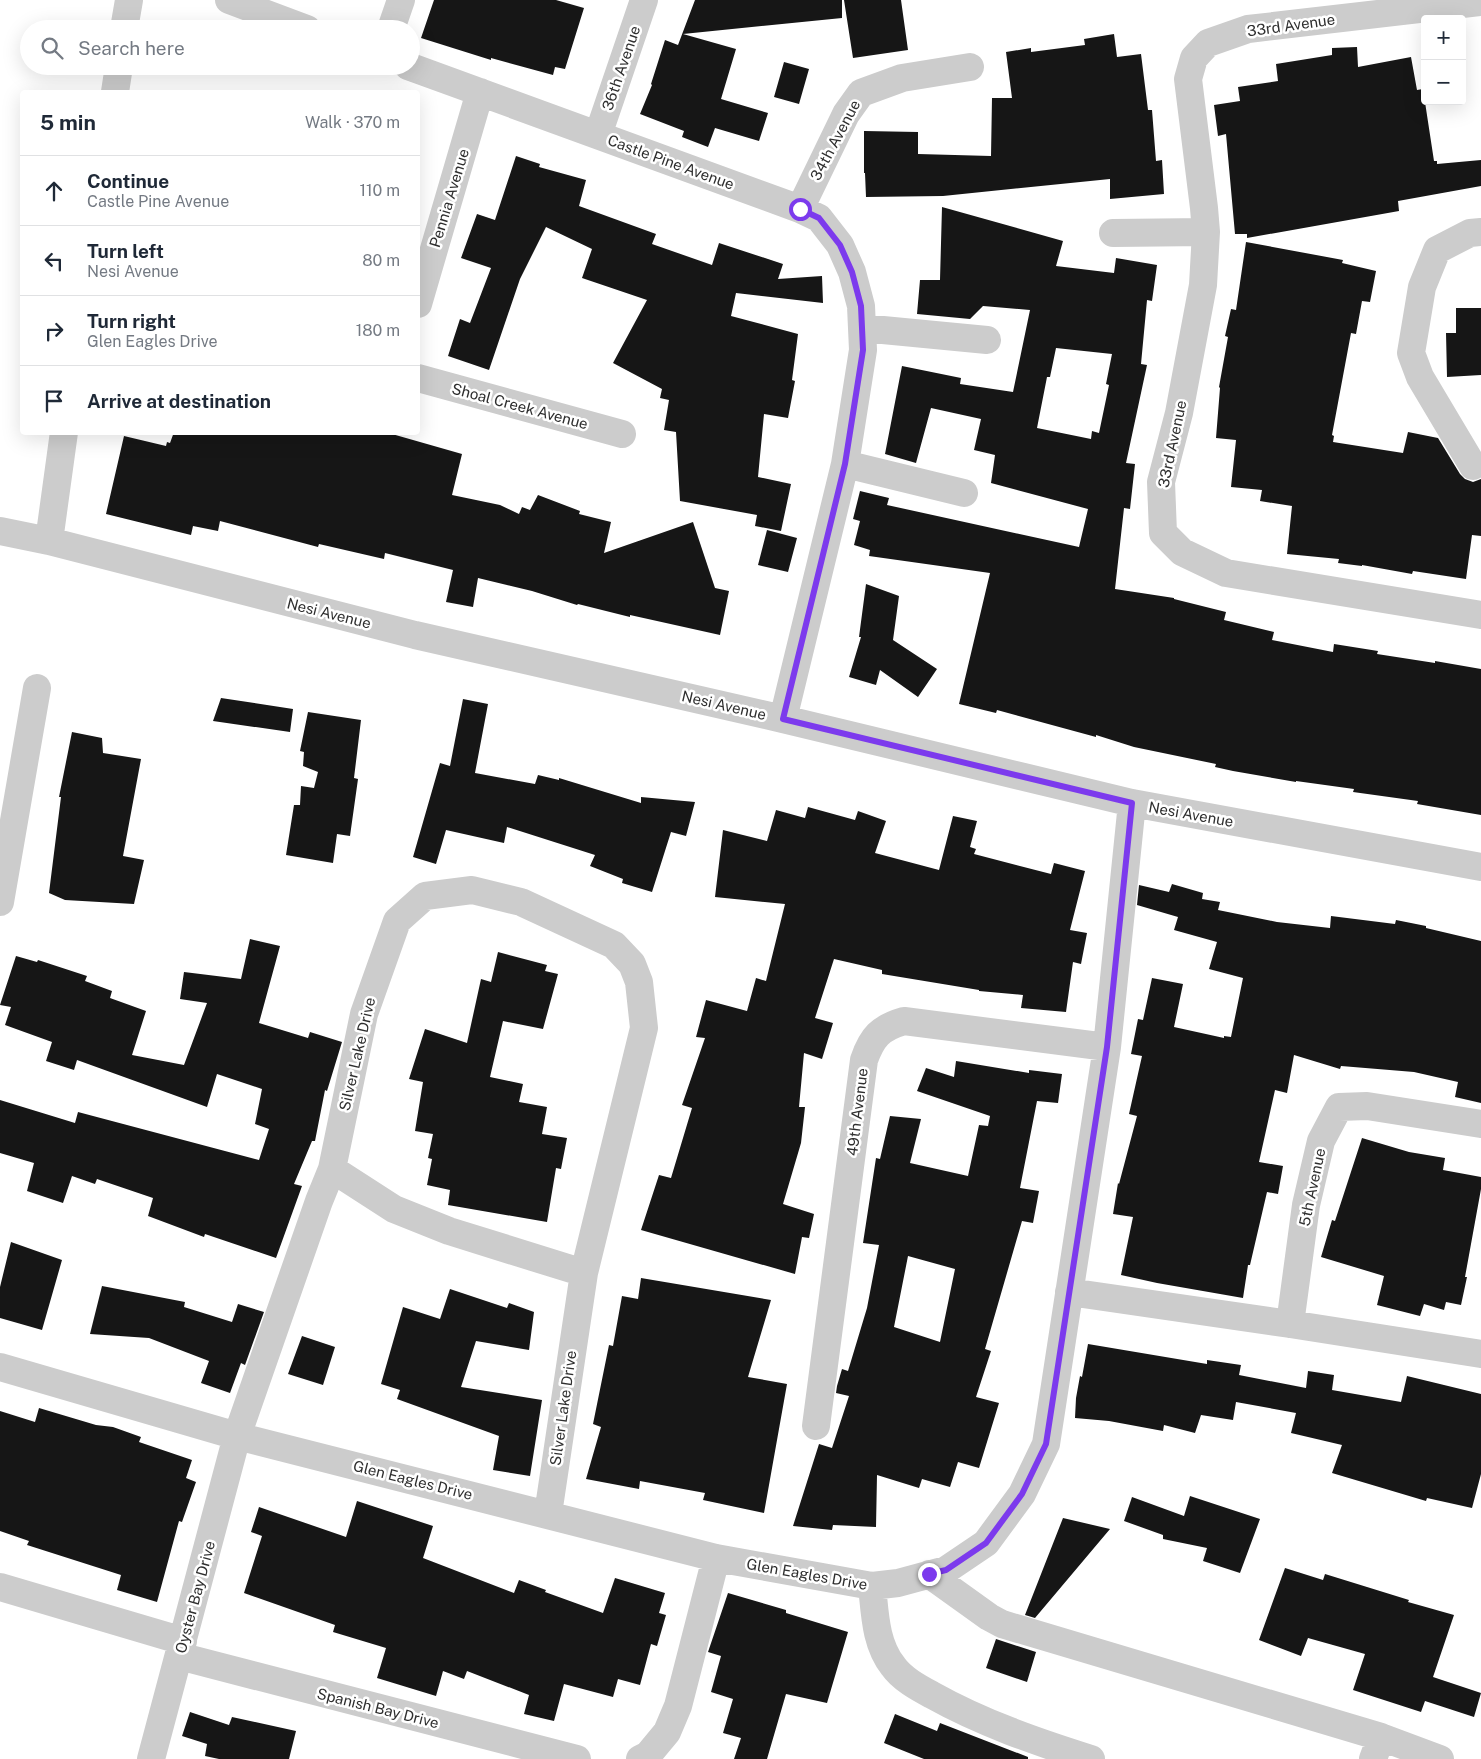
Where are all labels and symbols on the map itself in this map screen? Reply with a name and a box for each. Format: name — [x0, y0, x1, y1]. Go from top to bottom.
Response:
street label: 33rd Avenue — [1246, 10, 1336, 40]
street label: 36th Avenue — [599, 23, 643, 113]
street label: 34th Avenue — [807, 97, 863, 183]
street label: Castle Pine Avenue — [605, 131, 737, 193]
street label: Pennia Avenue — [426, 147, 472, 249]
route start — [789, 198, 812, 221]
street label: Shoal Creek Avenue — [450, 380, 590, 432]
street label: 33rd Avenue — [1154, 399, 1190, 489]
street label: Nesi Avenue — [285, 594, 373, 632]
street label: Nesi Avenue — [680, 687, 768, 723]
street label: Nesi Avenue — [1147, 798, 1235, 830]
street label: Silver Lake Drive — [336, 995, 378, 1113]
street label: 49th Avenue — [843, 1067, 871, 1157]
street label: 5th Avenue — [1295, 1146, 1329, 1228]
street label: Silver Lake Drive — [546, 1349, 580, 1467]
street label: Glen Eagles Drive — [352, 1457, 474, 1503]
street label: Oyster Bay Drive — [172, 1539, 218, 1655]
street label: Glen Eagles Drive — [745, 1555, 869, 1593]
route end — [918, 1563, 941, 1586]
street label: Spanish Bay Drive — [315, 1685, 441, 1731]

